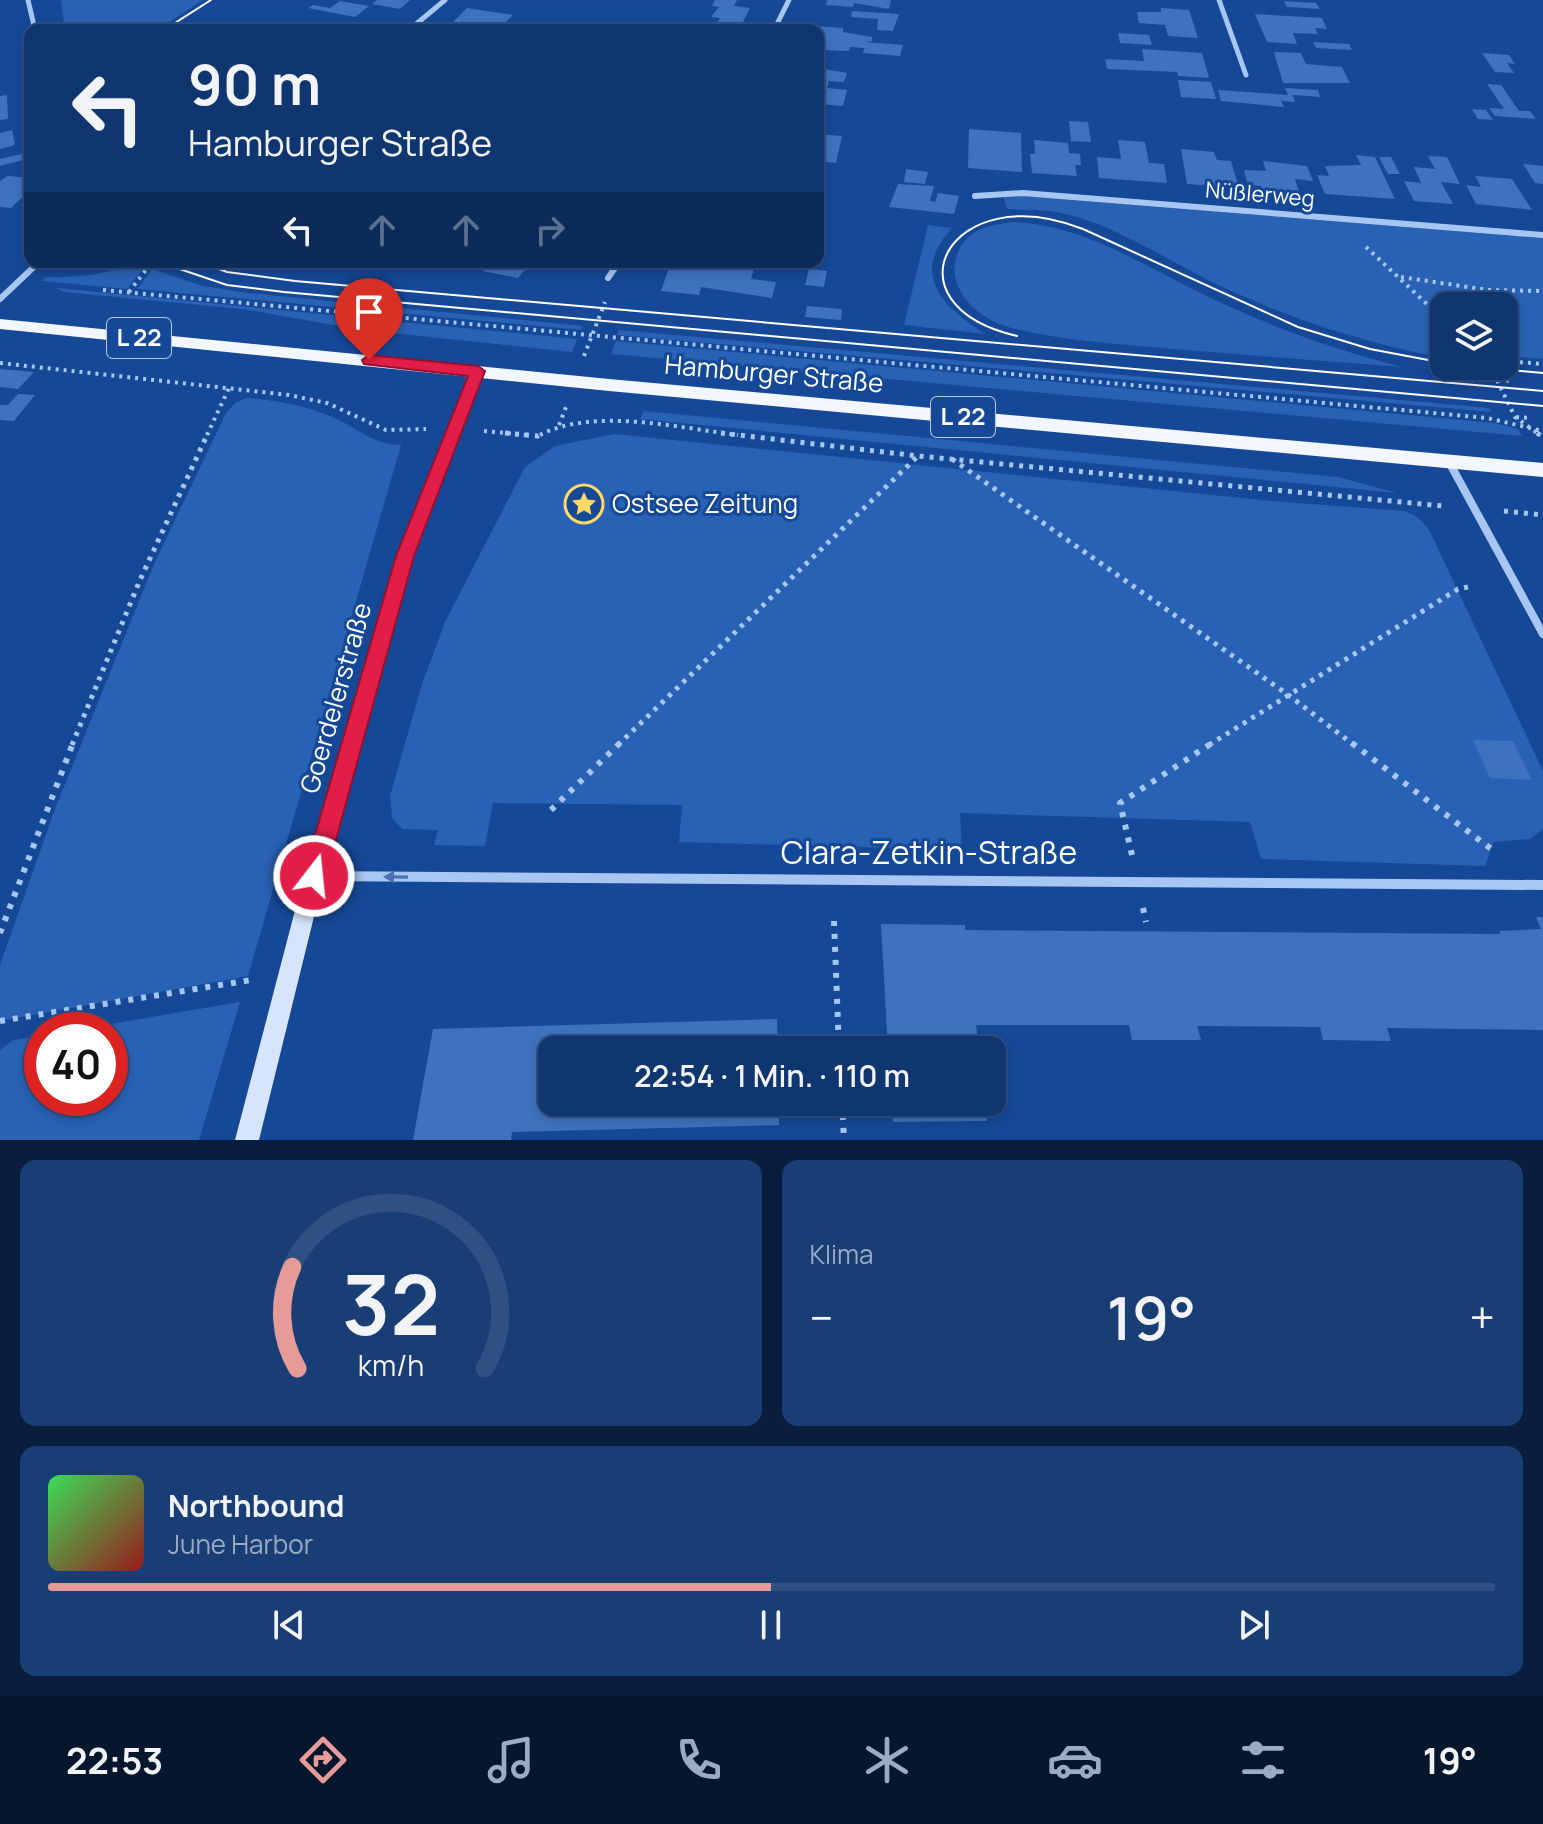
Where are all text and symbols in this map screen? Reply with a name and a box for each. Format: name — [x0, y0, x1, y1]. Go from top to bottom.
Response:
text: 90 m — [188, 45, 321, 122]
icon: left — [56, 56, 160, 160]
text: Hamburger Straße — [188, 118, 492, 167]
street label: Nüßlerweg — [1204, 174, 1316, 214]
icon: left — [276, 208, 320, 252]
icon: ahead — [360, 208, 404, 252]
icon: ahead — [444, 208, 488, 252]
icon: right — [528, 208, 572, 252]
pin — [335, 278, 403, 360]
icon: arrive — [347, 290, 391, 334]
map controls — [1430, 292, 1518, 380]
button: layers — [1430, 292, 1518, 380]
road number: L 22 — [107, 318, 171, 358]
street label: Hamburger Straße — [663, 346, 885, 401]
road number: L 22 — [931, 397, 995, 437]
place icon: Ostsee Zeitung — [563, 483, 605, 525]
place label: Ostsee Zeitung — [612, 485, 798, 521]
street label: Goerdelerstraße — [291, 598, 379, 797]
street label: Clara-Zetkin-Straße — [781, 830, 1077, 874]
position arrow — [272, 834, 356, 918]
one-way arrow — [383, 871, 408, 883]
speed limit sign: 40 — [24, 1012, 128, 1116]
text: 22:54 · 1 Min. · 110 m — [634, 1055, 910, 1096]
text: Klima — [810, 1236, 874, 1272]
text: 32 — [342, 1246, 440, 1360]
text: 19° — [1107, 1276, 1196, 1358]
text: − — [810, 1287, 833, 1347]
text: + — [1470, 1287, 1495, 1347]
text: km/h — [358, 1346, 424, 1385]
text: Northbound — [168, 1485, 345, 1526]
text: June Harbor — [168, 1526, 313, 1562]
icon: previous — [267, 1603, 311, 1647]
icon: pause — [749, 1603, 793, 1647]
icon: next — [1232, 1603, 1276, 1647]
icon: directions — [295, 1732, 351, 1788]
icon: music — [483, 1732, 539, 1788]
icon: phone — [671, 1732, 727, 1788]
icon: climate — [859, 1732, 915, 1788]
icon: car — [1047, 1732, 1103, 1788]
icon: filters — [1235, 1732, 1291, 1788]
text: 22:53 — [66, 1736, 163, 1785]
text: 19° — [1423, 1736, 1477, 1785]

